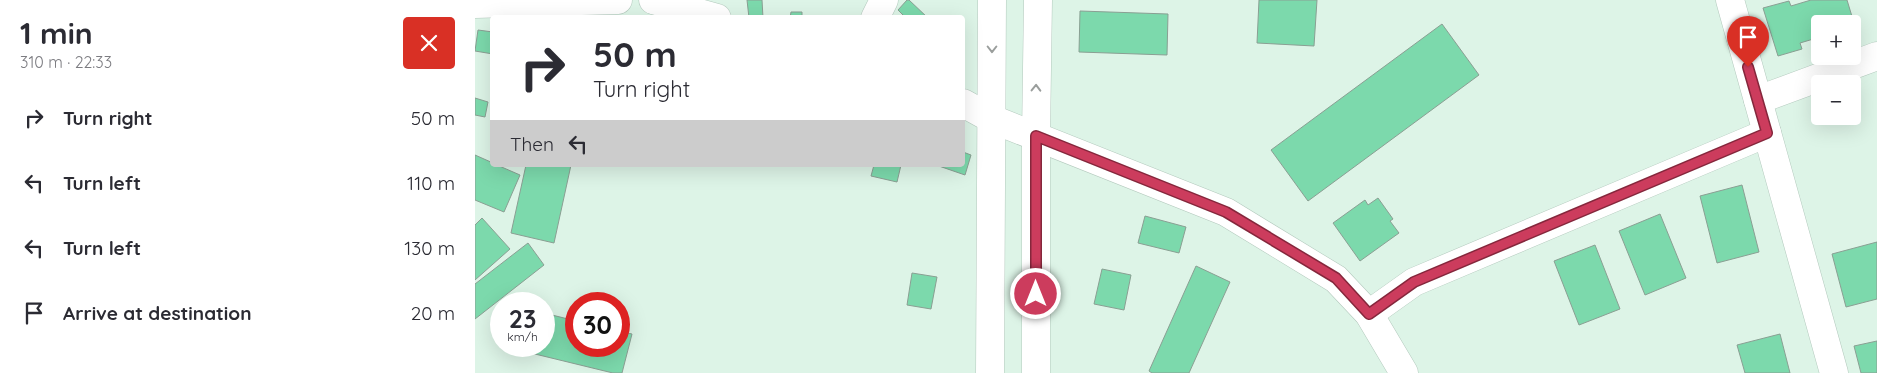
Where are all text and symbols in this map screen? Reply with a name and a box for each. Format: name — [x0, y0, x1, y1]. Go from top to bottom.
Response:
text: 1 min — [20, 14, 93, 52]
map controls — [1811, 15, 1861, 125]
button: + — [1811, 15, 1861, 65]
pin — [1727, 16, 1769, 67]
button: close — [403, 17, 455, 69]
icon: arrive — [1734, 23, 1762, 51]
text: 50 m — [593, 32, 677, 76]
icon: right — [510, 35, 575, 100]
one-way arrow — [987, 45, 997, 53]
text: 310 m · 22:33 — [20, 52, 112, 72]
text: Turn right — [593, 75, 690, 103]
button: − — [1811, 75, 1861, 125]
one-way arrow — [1031, 83, 1041, 91]
icon: right — [20, 104, 48, 132]
text: Turn right — [63, 106, 152, 130]
text: 50 m — [411, 106, 455, 130]
icon: left — [564, 130, 592, 158]
text: Then — [510, 132, 554, 156]
icon: left — [20, 169, 48, 197]
text: Turn left — [63, 171, 141, 195]
text: 110 m — [407, 171, 455, 195]
icon: left — [20, 234, 48, 262]
text: Turn left — [63, 236, 141, 260]
text: 130 m — [404, 236, 455, 260]
position arrow — [1009, 267, 1061, 319]
speed limit sign: 30 — [565, 292, 630, 357]
icon: arrive — [20, 299, 48, 327]
text: Arrive at destination — [63, 301, 252, 325]
text: 20 m — [411, 301, 455, 325]
text: 23 — [509, 303, 536, 334]
text: km/h — [507, 329, 538, 344]

